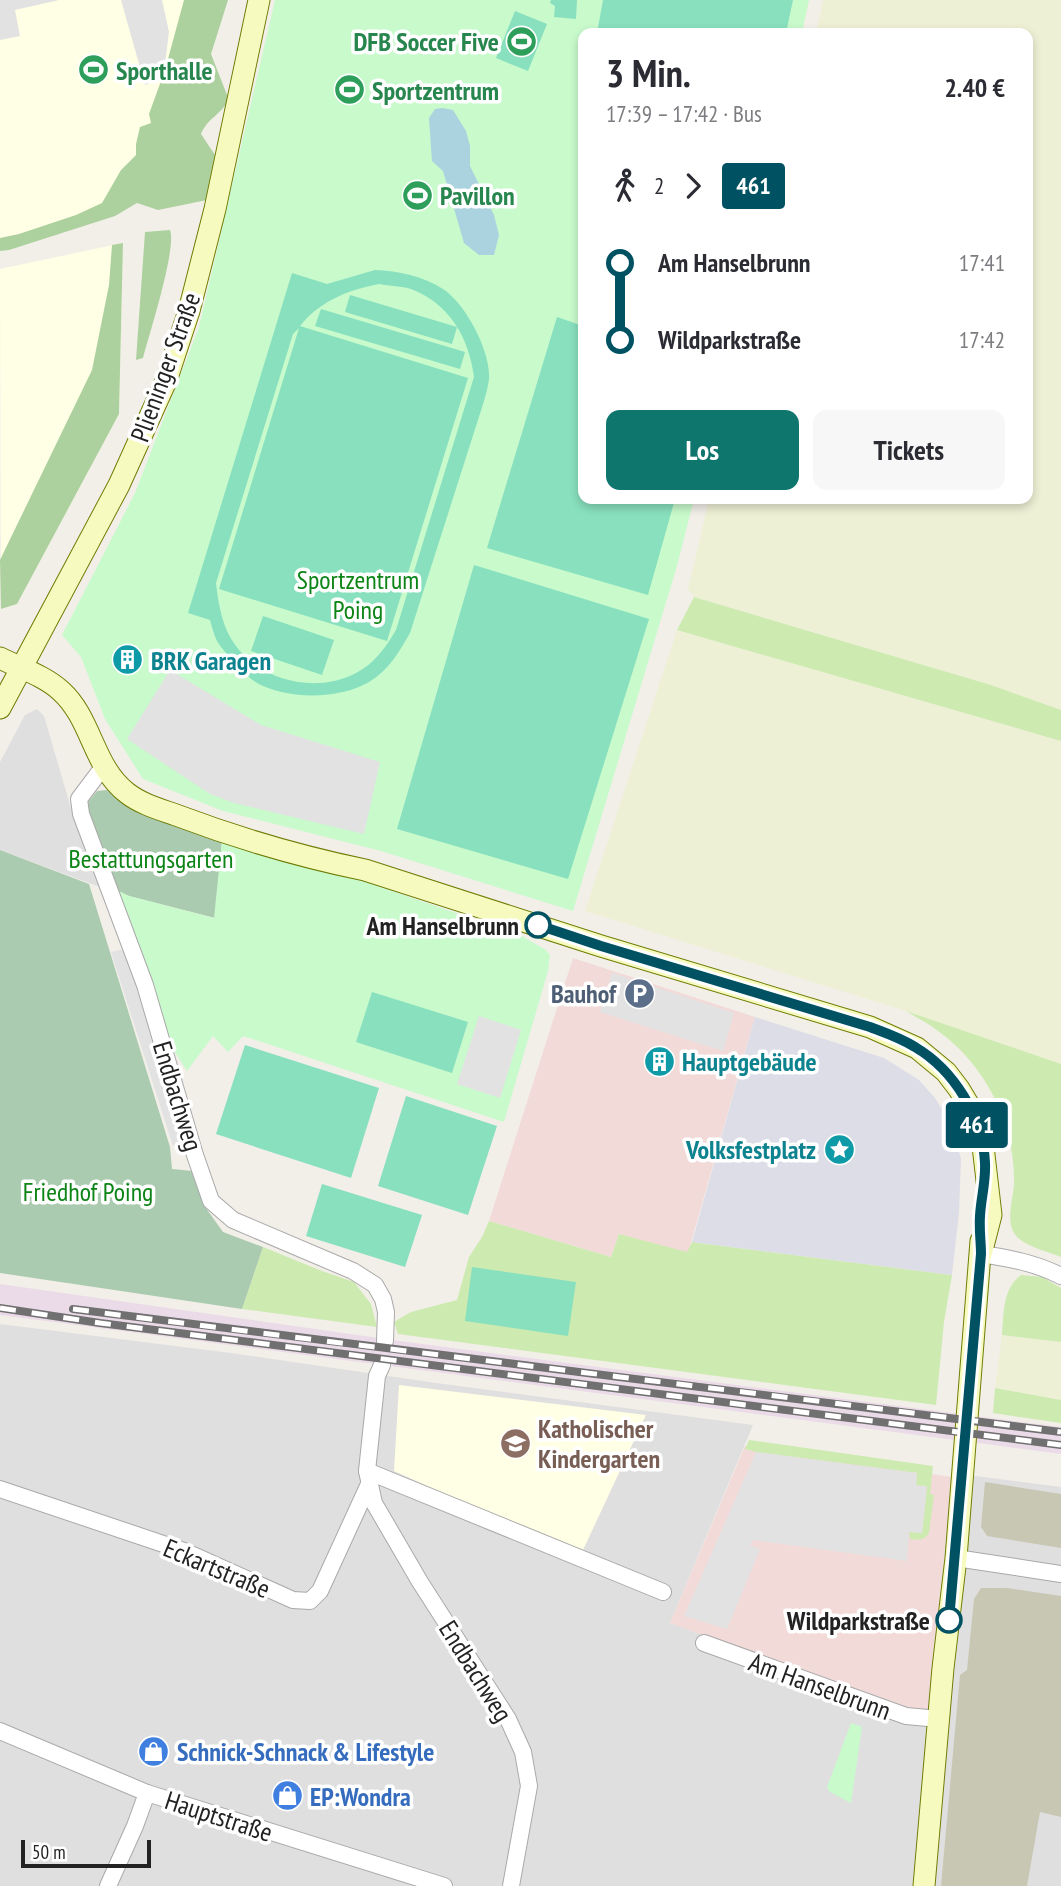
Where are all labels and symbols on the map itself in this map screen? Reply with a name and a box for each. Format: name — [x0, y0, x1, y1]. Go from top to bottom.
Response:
sports icon: DFB Soccer Five — [505, 24, 539, 58]
place label: DFB Soccer Five — [353, 25, 499, 58]
sports icon: Sporthalle — [76, 53, 110, 87]
place label: Sporthalle — [116, 54, 213, 87]
sports icon: Sportzentrum — [332, 73, 366, 107]
place label: Sportzentrum — [372, 74, 499, 107]
sports icon: Pavillon — [400, 178, 434, 212]
place label: Pavillon — [440, 179, 515, 212]
street label: Plieninger Straße — [123, 288, 207, 446]
park label: Sportzentrum Poing — [297, 563, 419, 626]
building icon: BRK Garagen — [111, 643, 145, 677]
place label: BRK Garagen — [151, 644, 271, 677]
park label: Bestattungsgarten — [69, 842, 233, 875]
place label: Am Hanselbrunn — [366, 909, 519, 942]
marker: Am Hanselbrunn — [525, 912, 551, 938]
parking icon: Bauhof — [622, 976, 656, 1010]
place label: Bauhof — [551, 977, 618, 1010]
street label: Endbachweg — [146, 1037, 210, 1155]
building icon: Hauptgebäude — [642, 1044, 676, 1078]
place label: Hauptgebäude — [682, 1045, 817, 1078]
line badge: 461 — [937, 1102, 1017, 1148]
place icon: Volksfestplatz — [822, 1132, 856, 1166]
place label: Volksfestplatz — [685, 1133, 816, 1166]
park label: Friedhof Poing — [23, 1175, 153, 1208]
place label: Katholischer Kindergarten — [538, 1412, 660, 1475]
school or university icon: Katholischer Kindergarten — [498, 1426, 532, 1460]
street label: Eckartstraße — [159, 1531, 275, 1605]
place label: Wildparkstraße — [786, 1604, 930, 1637]
marker: Wildparkstraße — [936, 1607, 962, 1633]
street label: Endbachweg — [432, 1614, 520, 1728]
street label: Am Hanselbrunn — [745, 1645, 895, 1727]
shop icon: Schnick-Schnack & Lifestyle — [137, 1734, 171, 1768]
place label: Schnick-Schnack & Lifestyle — [177, 1735, 434, 1768]
shop icon: EP:Wondra — [270, 1779, 304, 1813]
place label: EP:Wondra — [310, 1780, 411, 1813]
street label: Hauptstraße — [161, 1783, 277, 1849]
scale bar — [21, 1837, 150, 1869]

